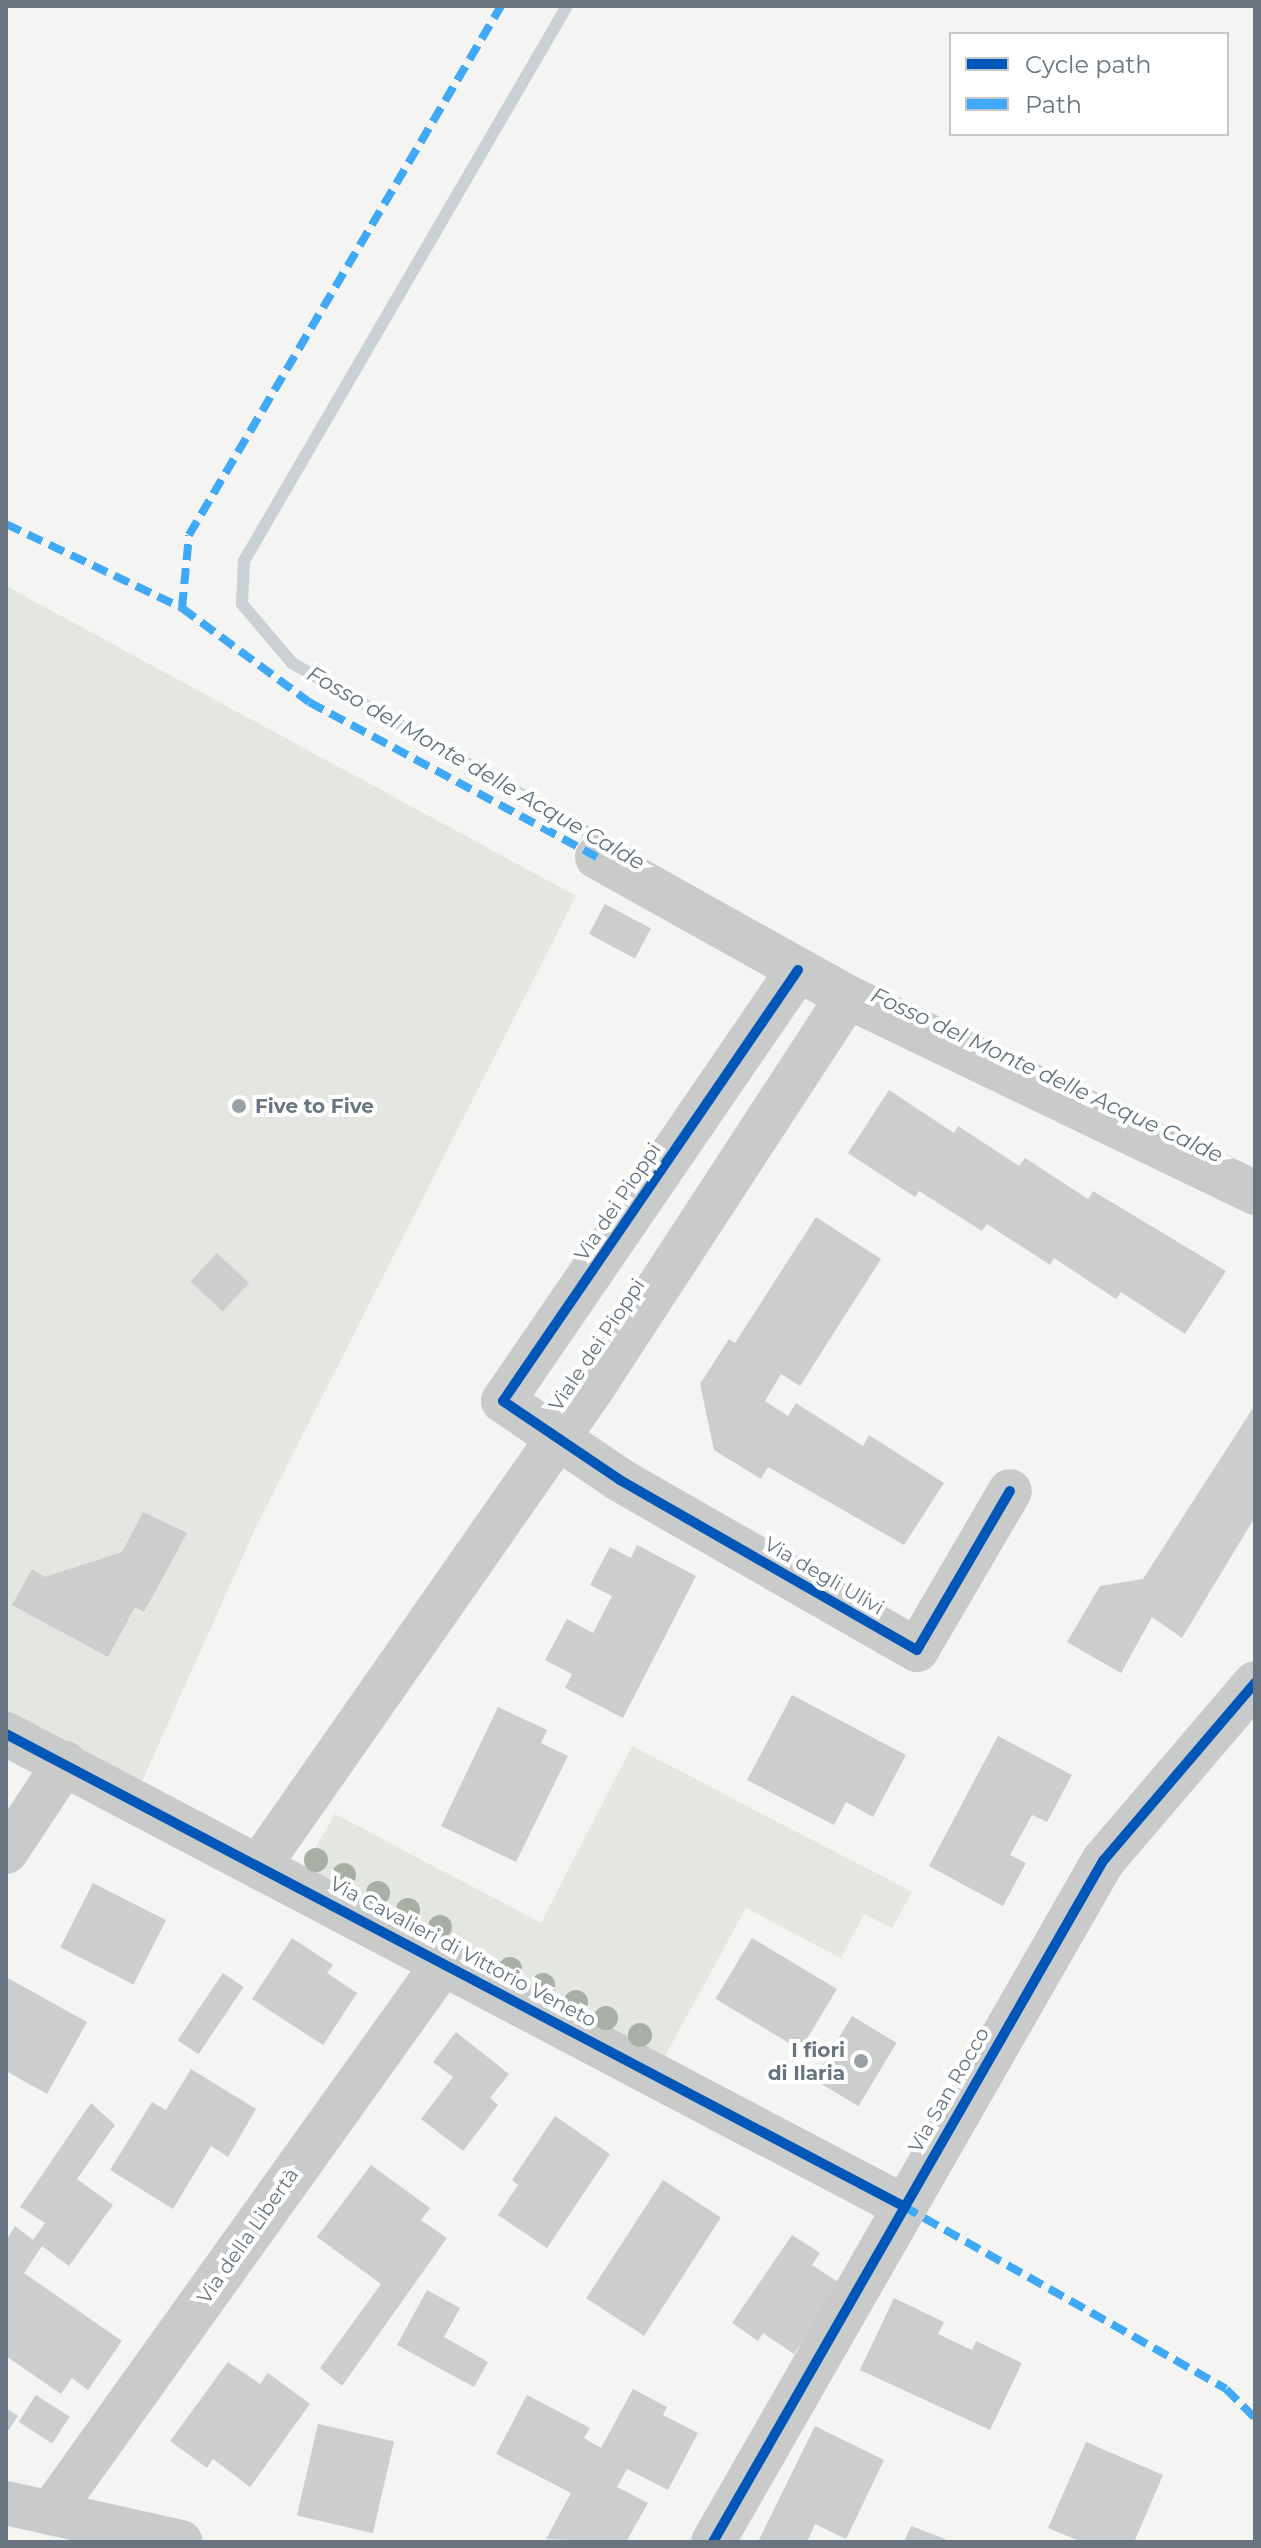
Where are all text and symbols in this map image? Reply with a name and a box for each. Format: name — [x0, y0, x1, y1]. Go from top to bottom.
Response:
legend — [949, 32, 1229, 136]
text: Cycle path — [1025, 50, 1152, 79]
text: Path — [1025, 90, 1082, 119]
water label: Fosso del Monte delle Acque Calde — [302, 660, 650, 876]
water label: Fosso del Monte delle Acque Calde — [867, 982, 1227, 1168]
place label: Five to Five — [255, 1094, 374, 1118]
marker: Five to Five — [230, 1097, 248, 1115]
street label: Via dei Pioppi — [570, 1138, 666, 1266]
street label: Viale dei Pioppi — [544, 1274, 650, 1416]
street label: Via degli Ulivi — [760, 1532, 888, 1620]
street label: Via Cavalieri di Vittorio Veneto — [326, 1871, 600, 2033]
street label: Via San Rocco — [903, 2023, 995, 2157]
place label: I fiori di Ilaria — [768, 2038, 845, 2085]
marker: I fiori di Ilaria — [852, 2052, 870, 2070]
street label: Via della Libertà — [192, 2164, 304, 2308]

